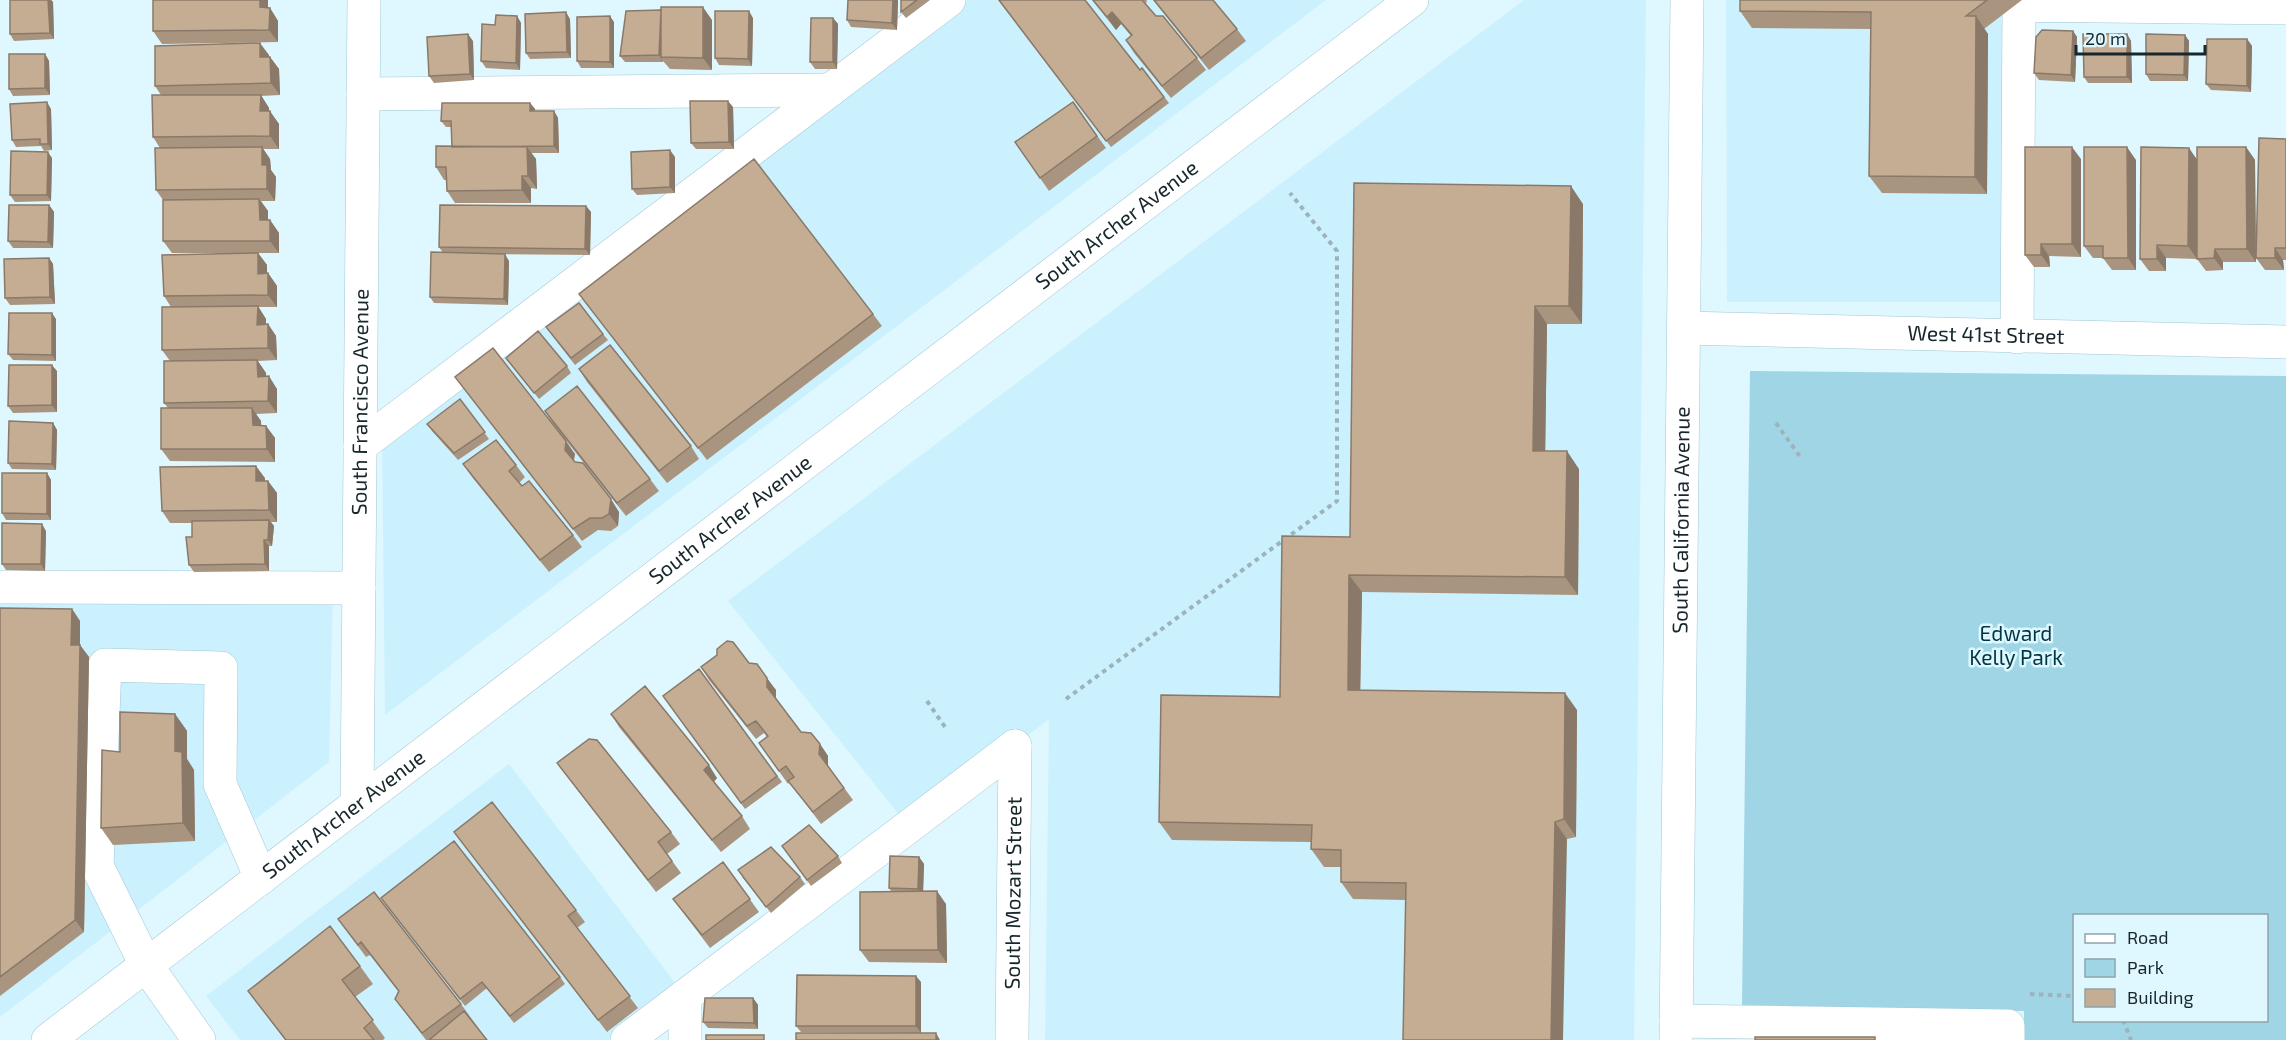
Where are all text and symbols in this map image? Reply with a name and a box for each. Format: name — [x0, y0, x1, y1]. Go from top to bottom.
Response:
scale bar — [2076, 18, 2205, 56]
text: 20 m — [2085, 27, 2126, 49]
street label: South Archer Avenue — [1030, 154, 1202, 294]
street label: South Francisco Avenue — [346, 289, 372, 515]
street label: West 41st Street — [1907, 319, 2065, 348]
street label: South California Avenue — [1666, 406, 1694, 634]
street label: South Archer Avenue — [643, 449, 816, 588]
park label: Edward Kelly Park — [1969, 620, 2063, 669]
street label: South Archer Avenue — [257, 743, 429, 883]
street label: South Mozart Street — [999, 797, 1025, 989]
legend — [2073, 914, 2268, 1022]
text: Road — [2127, 926, 2168, 948]
text: Park — [2127, 956, 2164, 978]
text: Building — [2127, 986, 2194, 1008]

